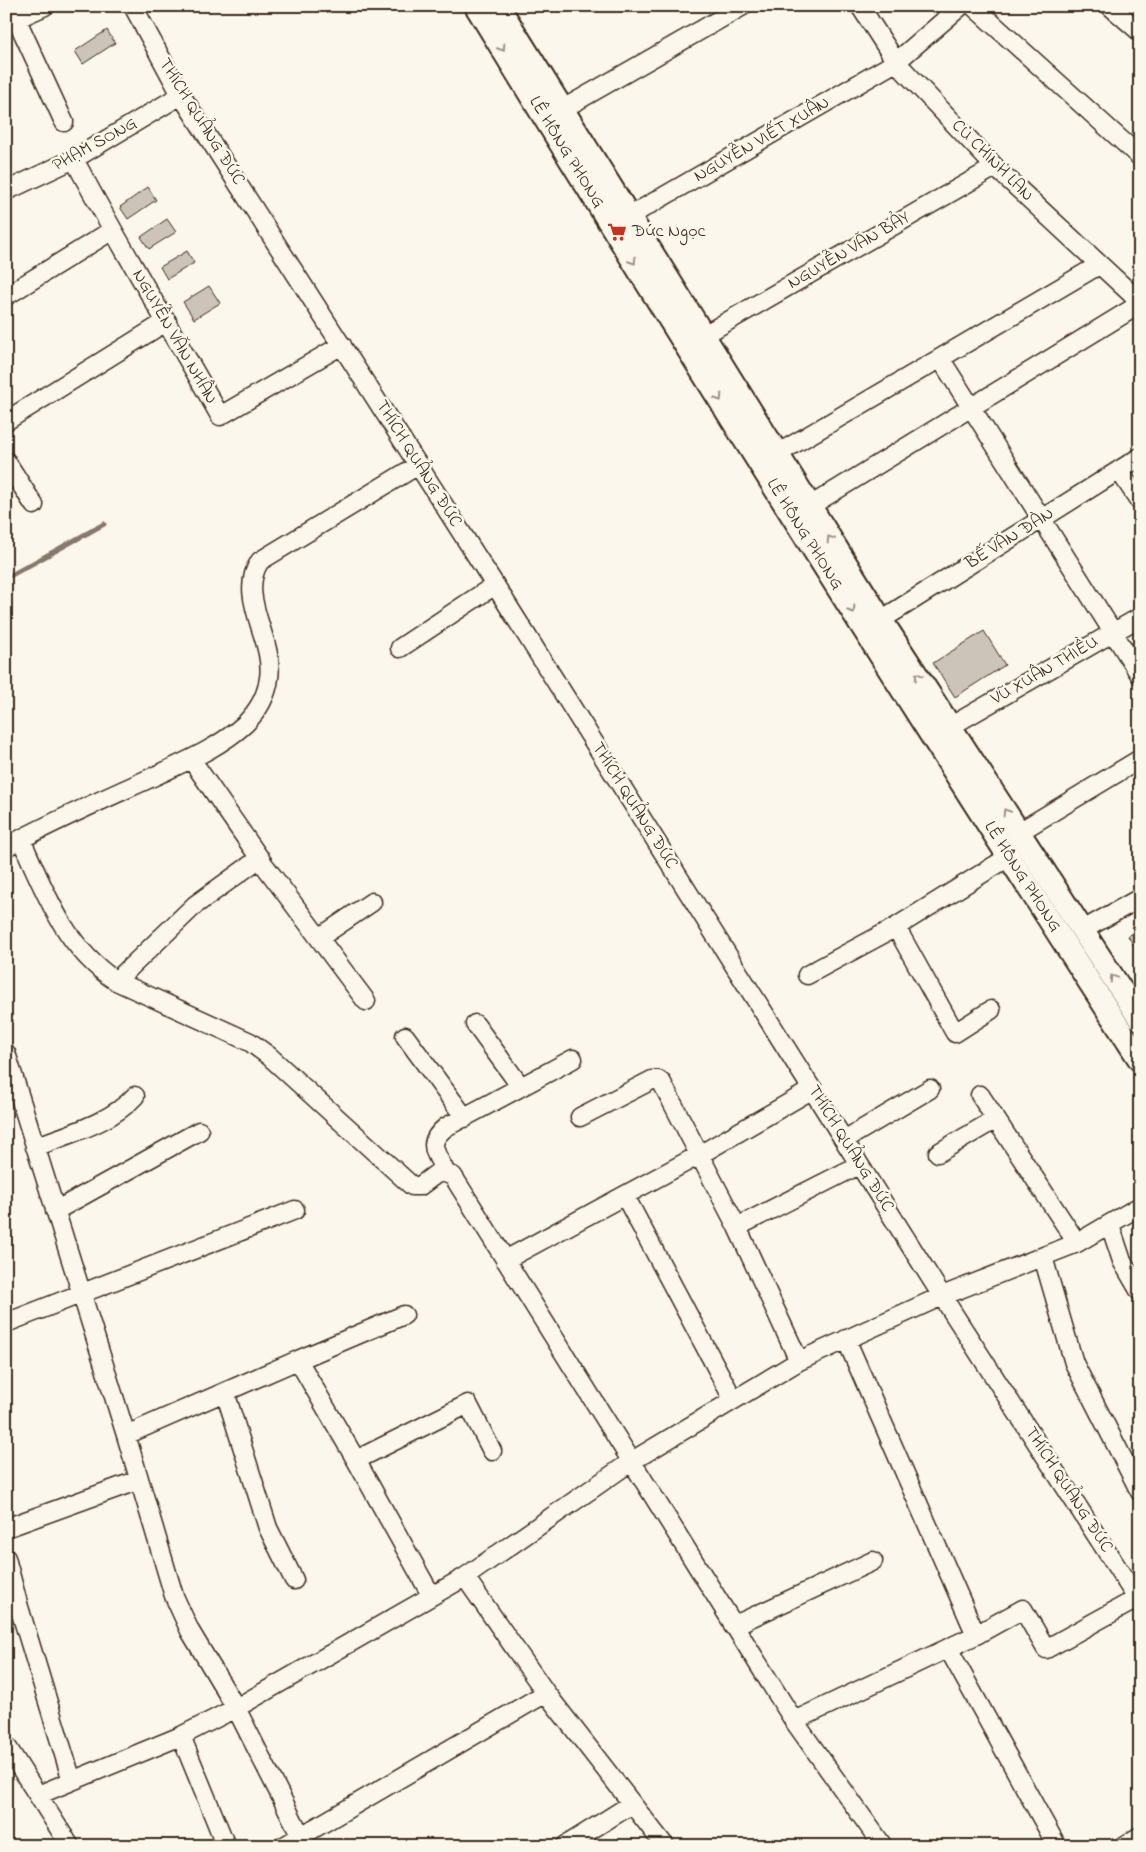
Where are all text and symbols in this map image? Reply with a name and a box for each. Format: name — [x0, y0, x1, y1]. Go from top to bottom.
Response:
one-way arrow — [495, 42, 505, 51]
street label: THÍCH QUẢNG ĐỨC — [151, 53, 251, 191]
street label: NGUYỄN VIẾT XUÂN — [689, 90, 835, 190]
street label: LÊ HỒNG PHONG — [522, 91, 611, 214]
street label: PHẠM SONG — [48, 111, 142, 179]
street label: CÙ CHÍNH LAN — [945, 114, 1039, 208]
street label: NGUYỄN VĂN BẢY — [782, 204, 916, 297]
place label: Đức Ngọc — [631, 219, 706, 246]
supermarket icon: Đức Ngọc — [606, 221, 628, 243]
one-way arrow — [626, 255, 636, 264]
street label: NGUYỄN VĂN NHÂN — [125, 265, 223, 409]
one-way arrow — [713, 393, 722, 402]
street label: THÍCH QUẢNG ĐỨC — [368, 395, 468, 533]
street label: LÊ HỒNG PHONG — [759, 474, 849, 595]
street label: BẾ VĂN ĐÀN — [960, 501, 1059, 577]
one-way arrow — [827, 535, 837, 544]
one-way arrow — [846, 604, 855, 614]
street label: VŨ XUÂN THIỀU — [985, 629, 1104, 713]
one-way arrow — [915, 672, 924, 681]
street label: THÍCH QUẢNG ĐỨC — [584, 737, 684, 875]
one-way arrow — [1003, 809, 1012, 818]
street label: LÊ HỒNG PHONG — [977, 816, 1067, 938]
one-way arrow — [1110, 975, 1119, 984]
street label: THÍCH QUẢNG ĐỨC — [800, 1080, 900, 1218]
street label: THÍCH QUẢNG ĐỨC — [1017, 1421, 1119, 1558]

